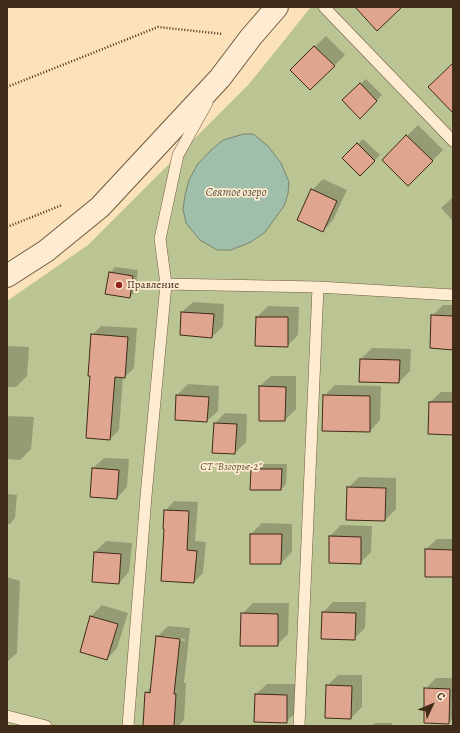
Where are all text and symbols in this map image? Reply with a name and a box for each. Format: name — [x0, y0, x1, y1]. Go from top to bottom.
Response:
water label: Святое озеро — [205, 186, 267, 200]
place label: Правление — [127, 278, 179, 292]
marker: Правление — [114, 280, 124, 290]
park label: СТ "Взгорье-2" — [200, 460, 262, 474]
north arrow — [412, 685, 452, 725]
text: С — [433, 689, 449, 704]

